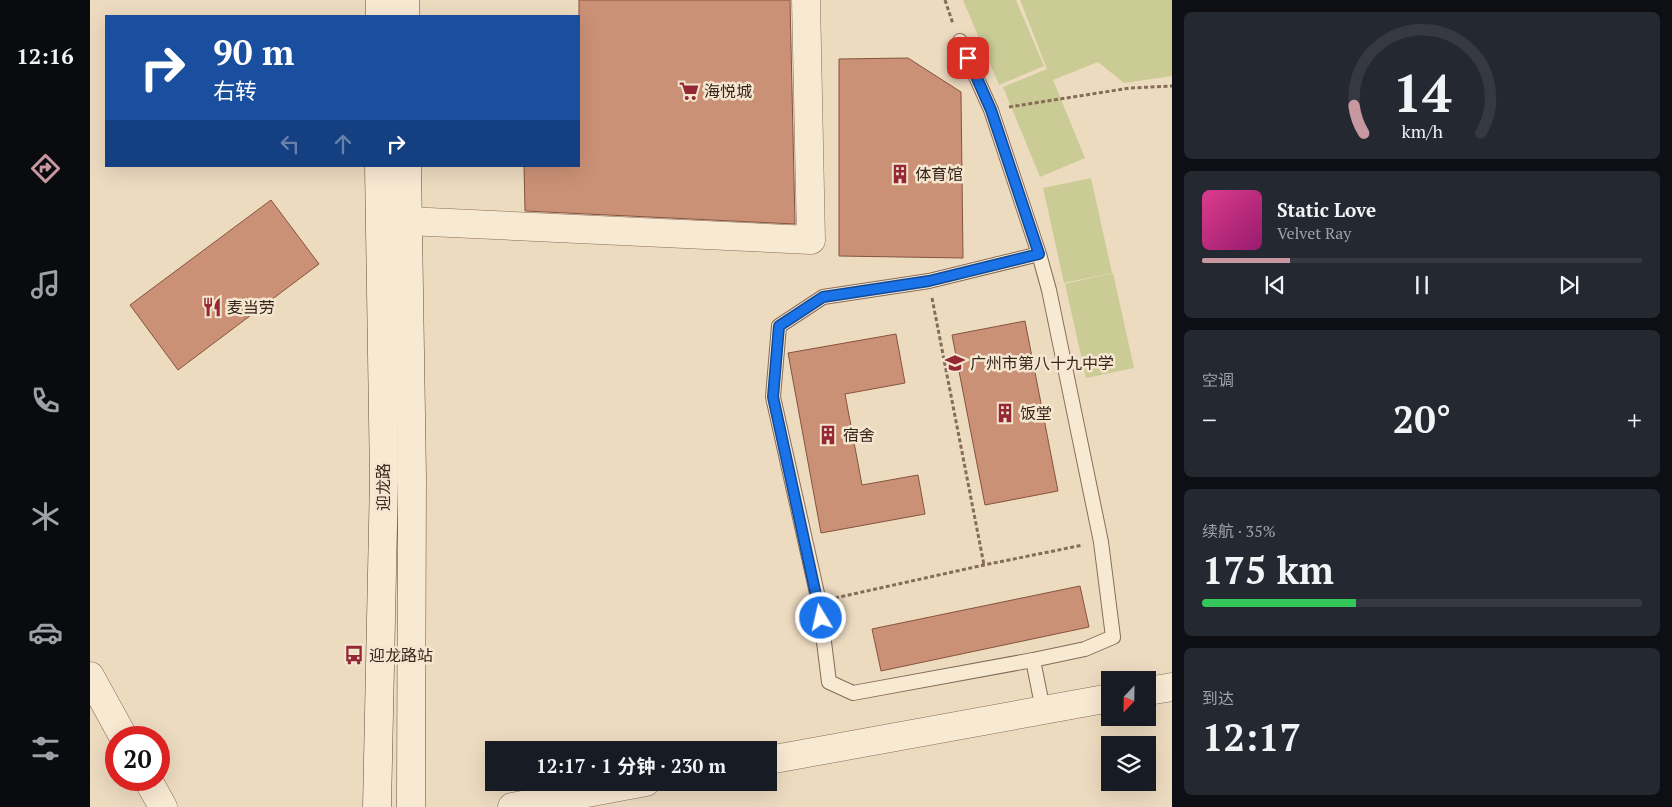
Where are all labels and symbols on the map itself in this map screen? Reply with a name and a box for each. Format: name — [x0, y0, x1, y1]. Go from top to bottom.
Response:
pin — [947, 37, 989, 79]
supermarket icon: 海悦城 — [678, 80, 700, 102]
place label: 海悦城 — [704, 80, 752, 102]
building icon: 体育馆 — [889, 163, 911, 185]
place label: 体育馆 — [915, 163, 963, 185]
restaurant icon: 麦当劳 — [201, 296, 223, 318]
place label: 麦当劳 — [227, 296, 275, 318]
school or university icon: 广州市第八十九中学 — [944, 352, 966, 374]
place label: 广州市第八十九中学 — [970, 352, 1114, 374]
building icon: 饭堂 — [994, 402, 1016, 424]
place label: 饭堂 — [1020, 402, 1052, 424]
building icon: 宿舍 — [817, 424, 839, 446]
place label: 宿舍 — [843, 424, 875, 446]
street label: 迎龙路 — [372, 463, 394, 511]
position arrow — [794, 591, 846, 643]
bus stop icon: 迎龙路站 — [343, 644, 365, 666]
place label: 迎龙路站 — [369, 644, 433, 666]
north arrow — [1101, 671, 1156, 726]
speed limit sign: 20 — [105, 726, 170, 791]

